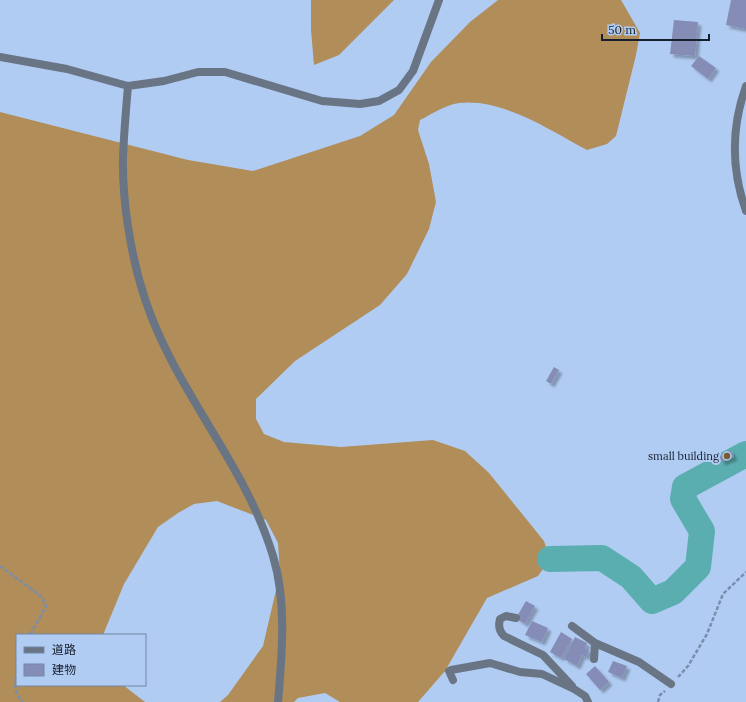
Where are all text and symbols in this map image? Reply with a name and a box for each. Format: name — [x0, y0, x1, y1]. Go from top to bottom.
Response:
scale bar — [602, 16, 709, 42]
text: 50 m — [608, 22, 636, 37]
place label: small building — [648, 449, 720, 463]
marker: small building — [722, 451, 732, 461]
legend — [16, 634, 146, 686]
text: 道路 — [52, 642, 76, 657]
text: 建物 — [52, 662, 76, 677]

